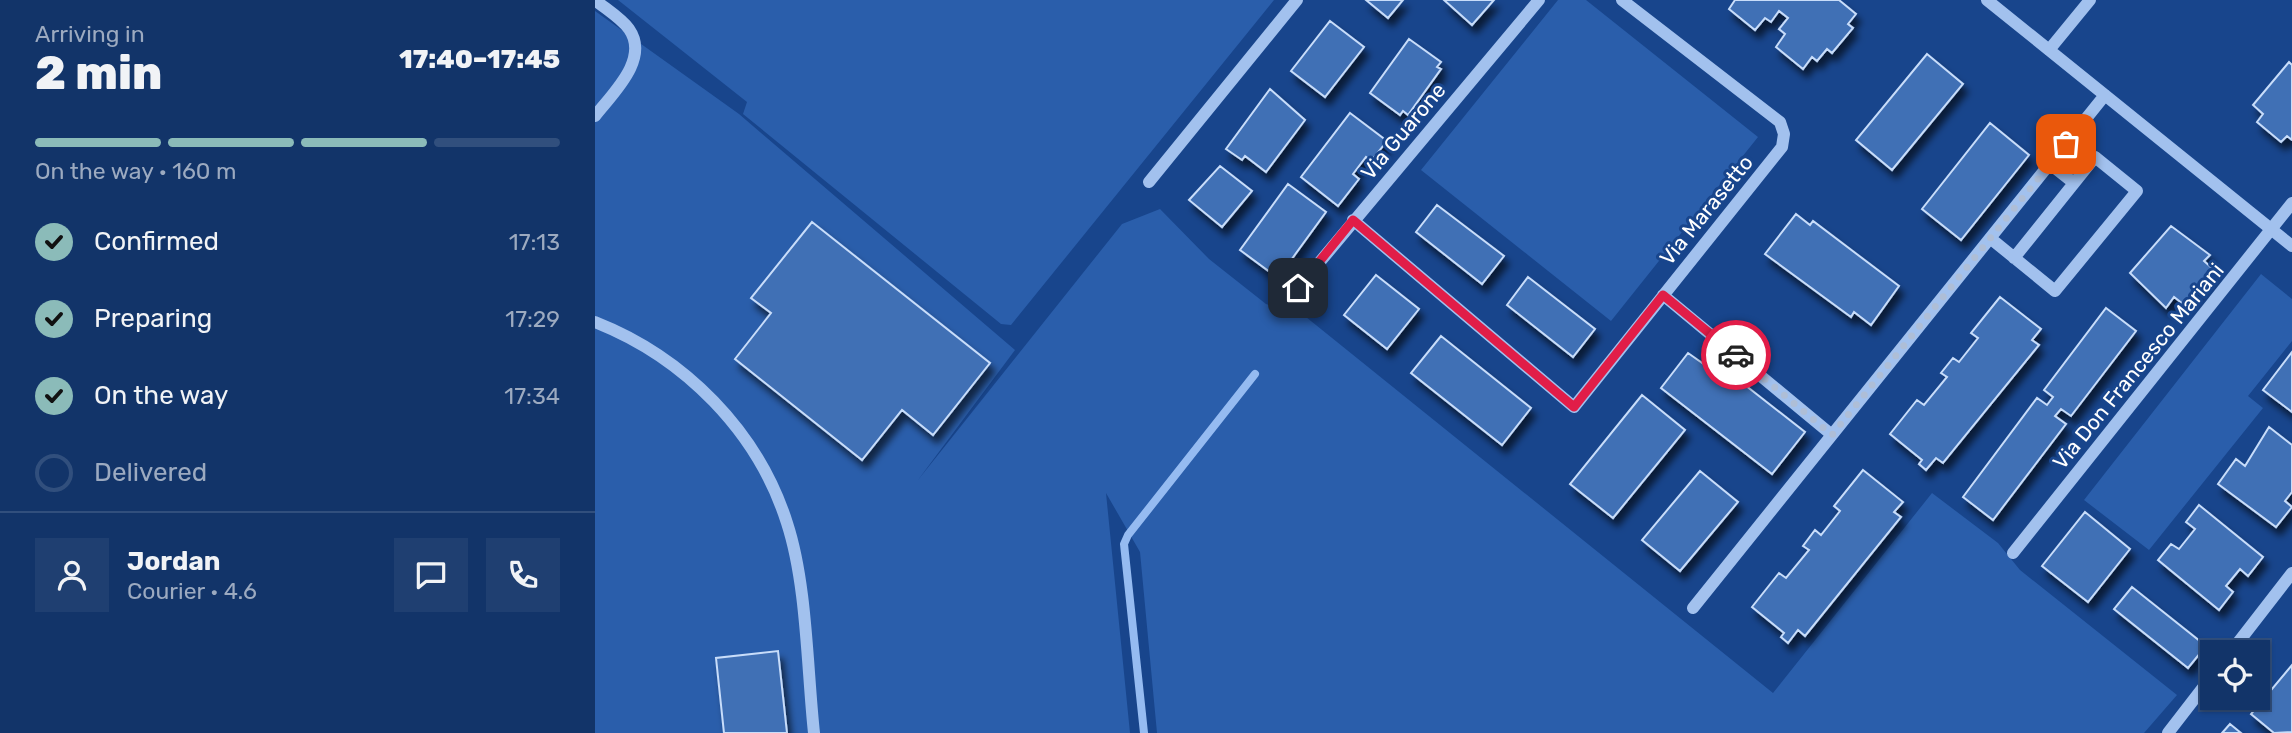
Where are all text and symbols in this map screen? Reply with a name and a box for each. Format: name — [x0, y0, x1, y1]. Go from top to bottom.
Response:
text: Arriving in — [35, 20, 145, 48]
text: 17:40–17:45 — [399, 44, 560, 75]
text: 2 min — [35, 46, 162, 101]
street label: Via Guarone — [1355, 78, 1451, 184]
pin — [2036, 114, 2096, 174]
icon: bag — [2047, 125, 2085, 163]
street label: Via Marasetto — [1654, 150, 1758, 270]
text: On the way · 160 m — [35, 157, 237, 185]
icon: check — [35, 223, 73, 261]
text: Confirmed — [94, 226, 219, 257]
text: 17:13 — [509, 228, 560, 256]
pin — [1268, 258, 1328, 318]
street label: Via Don Francesco Mariani — [2047, 258, 2229, 474]
icon: home — [1279, 269, 1317, 307]
icon: check — [35, 300, 73, 338]
text: Preparing — [94, 303, 212, 334]
text: 17:29 — [505, 305, 560, 333]
courier — [1701, 320, 1771, 390]
icon: car — [1717, 336, 1755, 374]
icon: check — [35, 377, 73, 415]
text: On the way — [94, 380, 228, 411]
text: 17:34 — [504, 382, 560, 410]
text: Delivered — [94, 457, 207, 488]
button: person — [35, 538, 109, 612]
button: chat — [394, 538, 468, 612]
button: phone — [486, 538, 560, 612]
text: Jordan — [127, 546, 220, 577]
text: Courier · 4.6 — [127, 577, 257, 605]
map controls — [2200, 640, 2270, 710]
button: locate — [2200, 640, 2270, 710]

